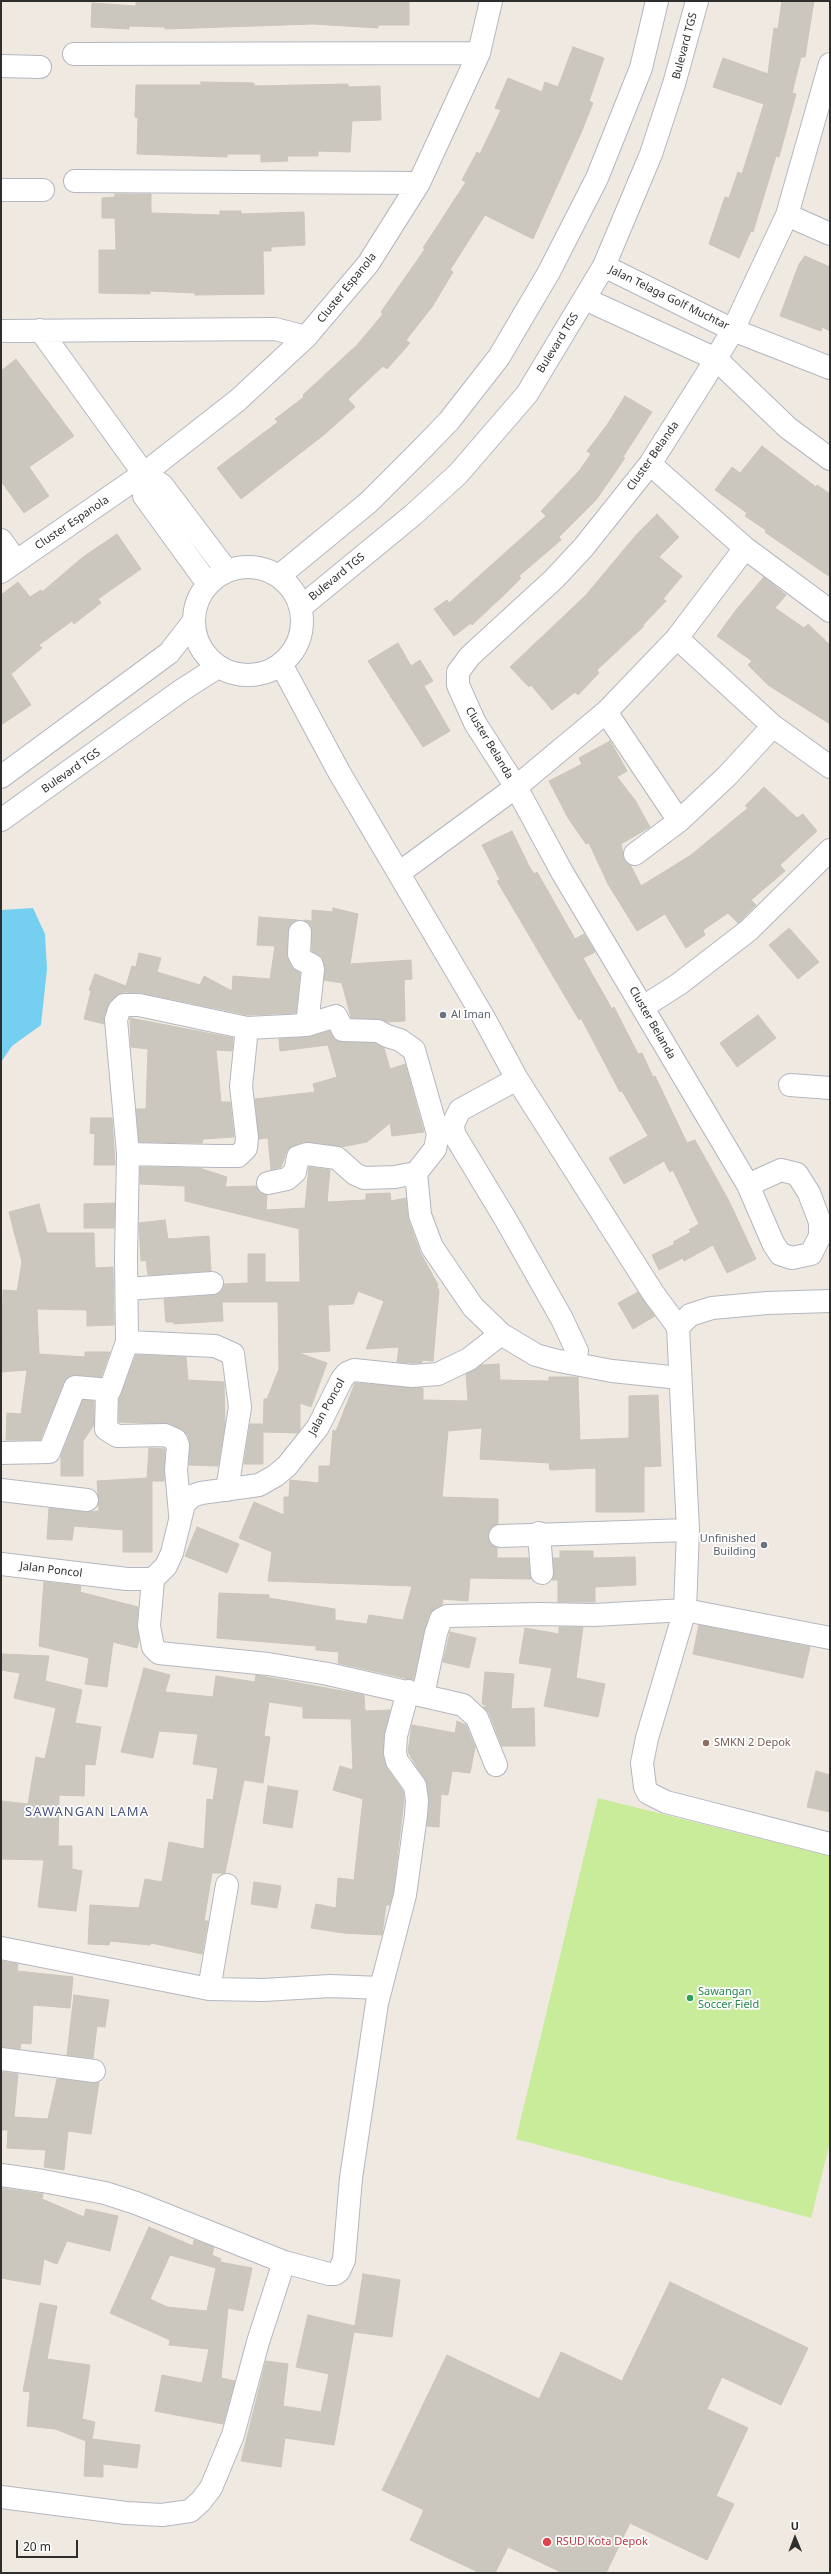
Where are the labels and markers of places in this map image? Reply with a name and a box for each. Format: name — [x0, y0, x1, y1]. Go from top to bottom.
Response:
place label: Al Iman — [451, 1008, 491, 1022]
marker: Al Iman — [438, 1010, 448, 1020]
place label: Unfinished Building — [700, 1532, 756, 1558]
marker: Unfinished Building — [759, 1540, 769, 1550]
place label: SMKN 2 Depok — [714, 1736, 791, 1750]
marker: SMKN 2 Depok — [701, 1738, 711, 1748]
place label: Sawangan Soccer Field — [698, 1985, 759, 2011]
marker: Sawangan Soccer Field — [685, 1993, 695, 2003]
place label: RSUD Kota Depok — [556, 2535, 648, 2549]
marker: RSUD Kota Depok — [541, 2536, 553, 2548]

